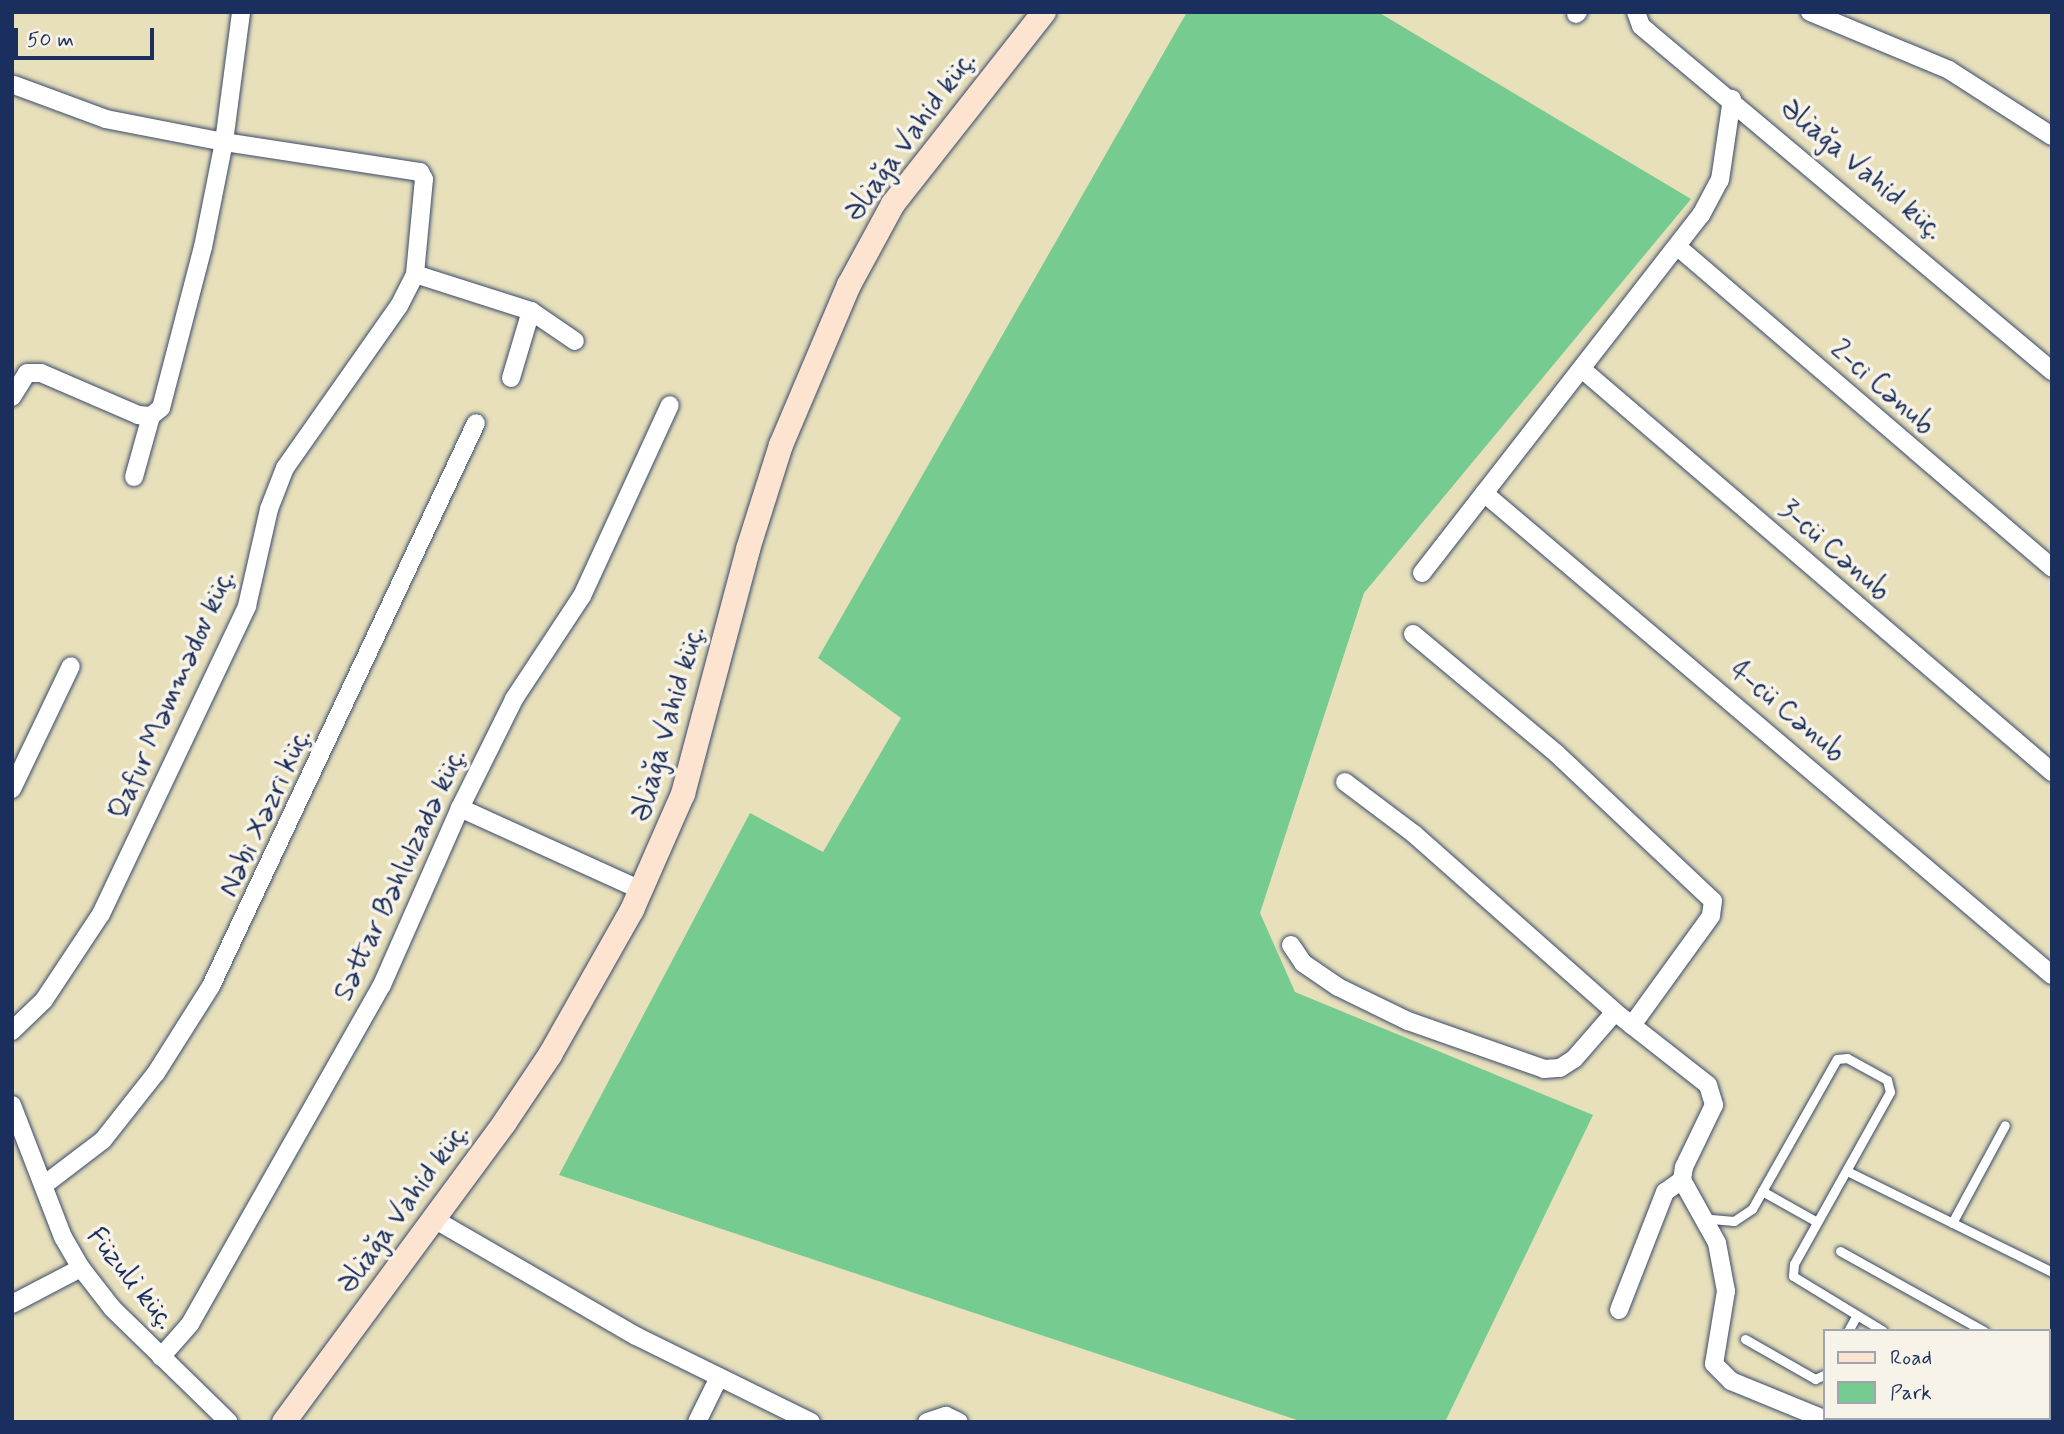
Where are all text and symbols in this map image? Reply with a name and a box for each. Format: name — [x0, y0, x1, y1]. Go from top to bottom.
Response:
scale bar — [18, 14, 158, 58]
text: 50 m — [27, 26, 74, 54]
street label: Əliağa Vahid küç. — [838, 45, 984, 229]
street label: Əliağa Vahid küç. — [1773, 92, 1949, 248]
street label: 2-ci Cənub — [1821, 332, 1943, 444]
street label: 3-cü Cənub — [1771, 494, 1897, 608]
street label: Qafur Məmmədov küç. — [103, 565, 243, 825]
street label: Əliağa Vahid küç. — [625, 622, 713, 826]
street label: 4-cü Cənub — [1722, 654, 1852, 770]
street label: Nəbi Xəzri küç. — [213, 725, 319, 901]
street label: Səttar Bəhlulzadə küç. — [327, 743, 475, 1007]
street label: Əliağa Vahid küç. — [331, 1117, 477, 1301]
street label: Füzuli küç. — [79, 1221, 181, 1337]
legend — [1822, 1329, 2050, 1420]
text: Road — [1890, 1344, 1932, 1372]
text: Park — [1890, 1379, 1932, 1407]

